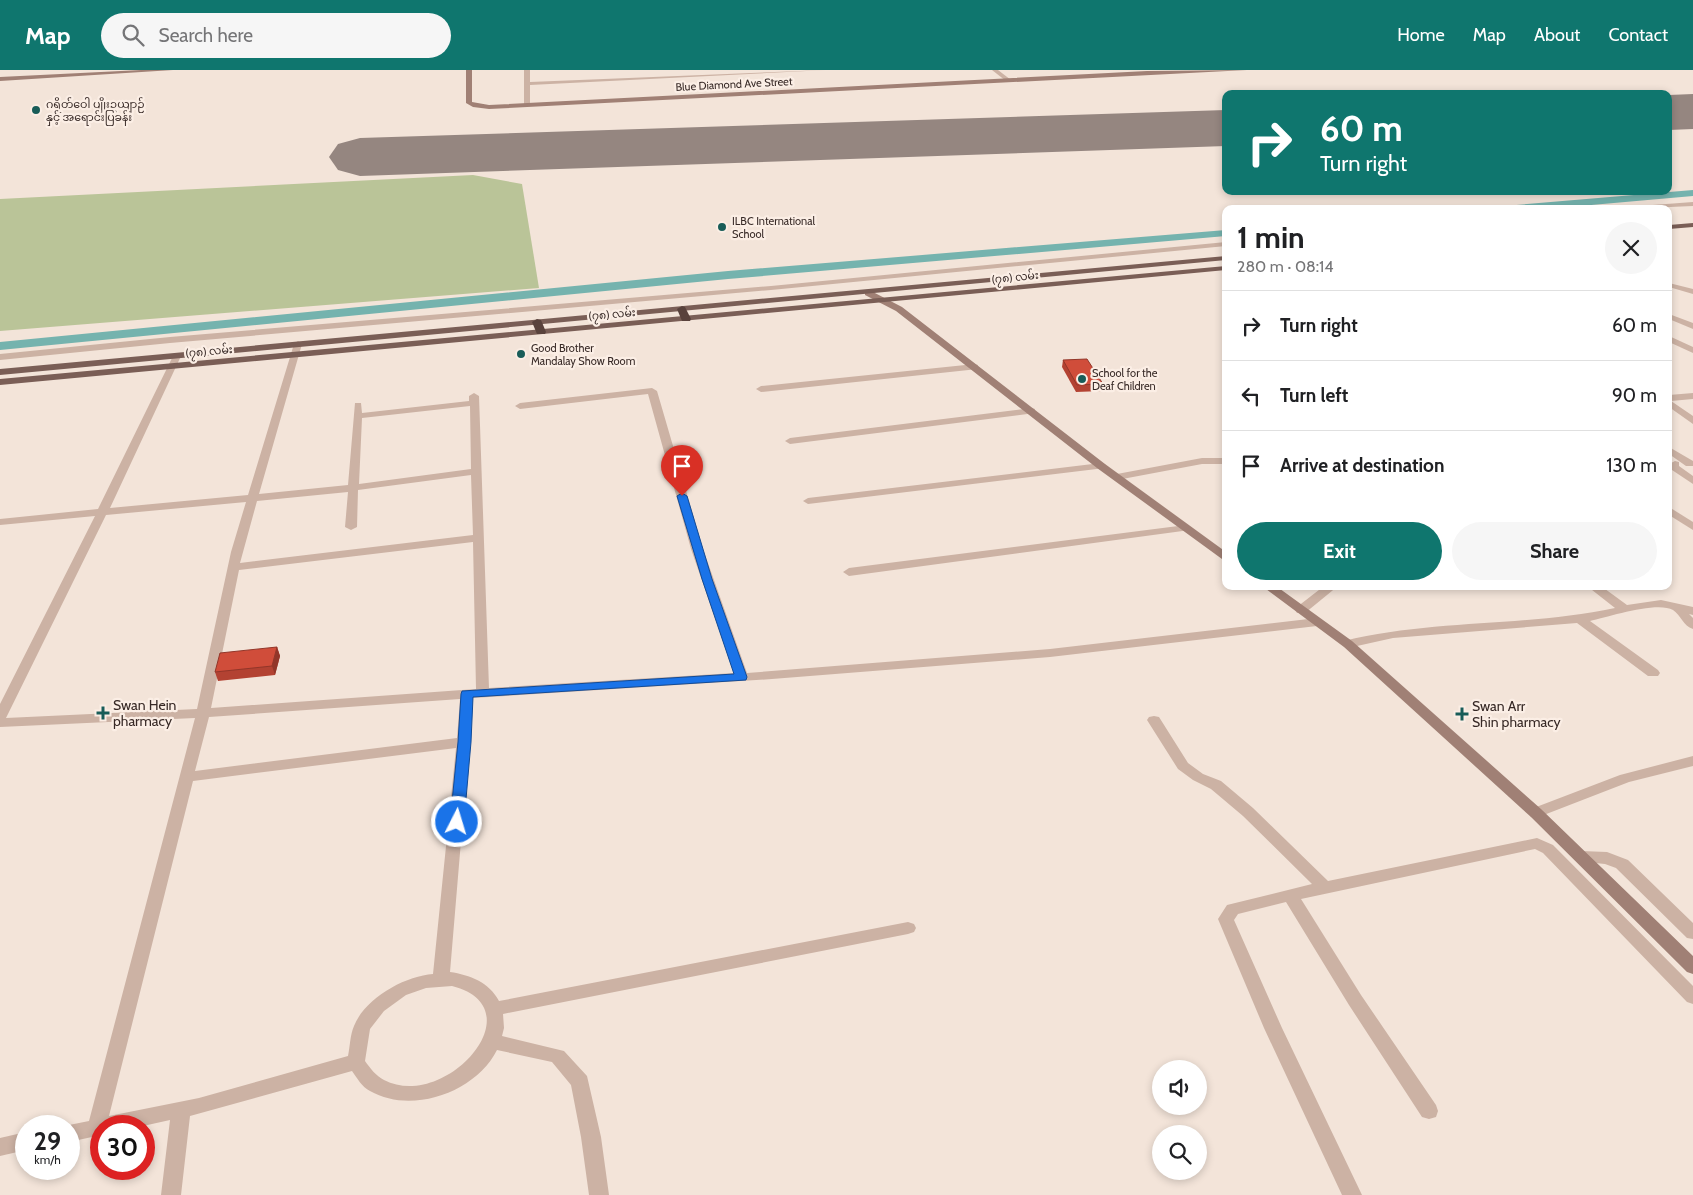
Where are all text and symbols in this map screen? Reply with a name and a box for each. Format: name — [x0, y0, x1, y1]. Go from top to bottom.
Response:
search box — [101, 13, 451, 58]
text: Map — [25, 21, 71, 50]
icon: search — [119, 21, 147, 49]
text: Search here — [159, 24, 253, 47]
text: Home — [1397, 24, 1445, 46]
text: Map — [1473, 24, 1506, 46]
text: About — [1534, 24, 1580, 46]
text: Contact — [1608, 24, 1668, 46]
street label: Blue Diamond Ave Street — [675, 74, 793, 94]
place label: ဂရိတ်ဝေါ ပျိုးဥယျာဉ် နှင့် အရောင်းပြခန်း — [46, 97, 145, 126]
marker: ဂရိတ်ဝေါ ပျိုးဥယျာဉ် နှင့် အရောင်းပြခန်း — [30, 104, 42, 116]
text: 60 m — [1320, 107, 1403, 150]
icon: right — [1237, 110, 1302, 175]
text: Turn right — [1320, 150, 1407, 177]
place label: ILBC International School — [732, 214, 816, 241]
text: 1 min — [1237, 219, 1305, 256]
marker: ILBC International School — [716, 221, 728, 233]
button: close — [1605, 222, 1657, 274]
text: 280 m · 08:14 — [1237, 257, 1334, 276]
street label: (၇၈) လမ်း — [991, 268, 1040, 288]
street label: (၇၈) လမ်း — [588, 305, 637, 325]
icon: right — [1237, 312, 1265, 340]
text: Turn right — [1280, 314, 1358, 337]
text: 60 m — [1612, 314, 1657, 337]
place label: Good Brother Mandalay Show Room — [531, 341, 636, 368]
street label: (၇၈) လမ်း — [185, 342, 234, 362]
marker: Good Brother Mandalay Show Room — [515, 348, 527, 360]
place label: School for the Deaf Children — [1092, 366, 1158, 393]
marker: School for the Deaf Children — [1076, 373, 1088, 385]
icon: left — [1237, 382, 1265, 410]
text: Turn left — [1280, 384, 1348, 407]
text: 90 m — [1612, 384, 1657, 407]
pin — [661, 445, 703, 496]
icon: arrive — [668, 452, 696, 480]
icon: arrive — [1237, 452, 1265, 480]
text: Arrive at destination — [1280, 454, 1444, 477]
text: 130 m — [1606, 454, 1657, 477]
button: Exit — [1237, 522, 1442, 580]
button: Share — [1452, 522, 1657, 580]
place label: Swan Hein pharmacy — [113, 696, 177, 730]
place label: Swan Arr Shin pharmacy — [1472, 697, 1561, 731]
marker: Swan Hein pharmacy — [97, 707, 109, 719]
marker: Swan Arr Shin pharmacy — [1456, 708, 1468, 720]
position arrow — [430, 795, 482, 847]
map controls — [1152, 1060, 1207, 1180]
button: sound — [1152, 1060, 1207, 1115]
speed limit sign: 30 — [90, 1115, 155, 1180]
button: search — [1152, 1125, 1207, 1180]
text: 29 — [34, 1126, 61, 1156]
text: km/h — [34, 1152, 61, 1167]

